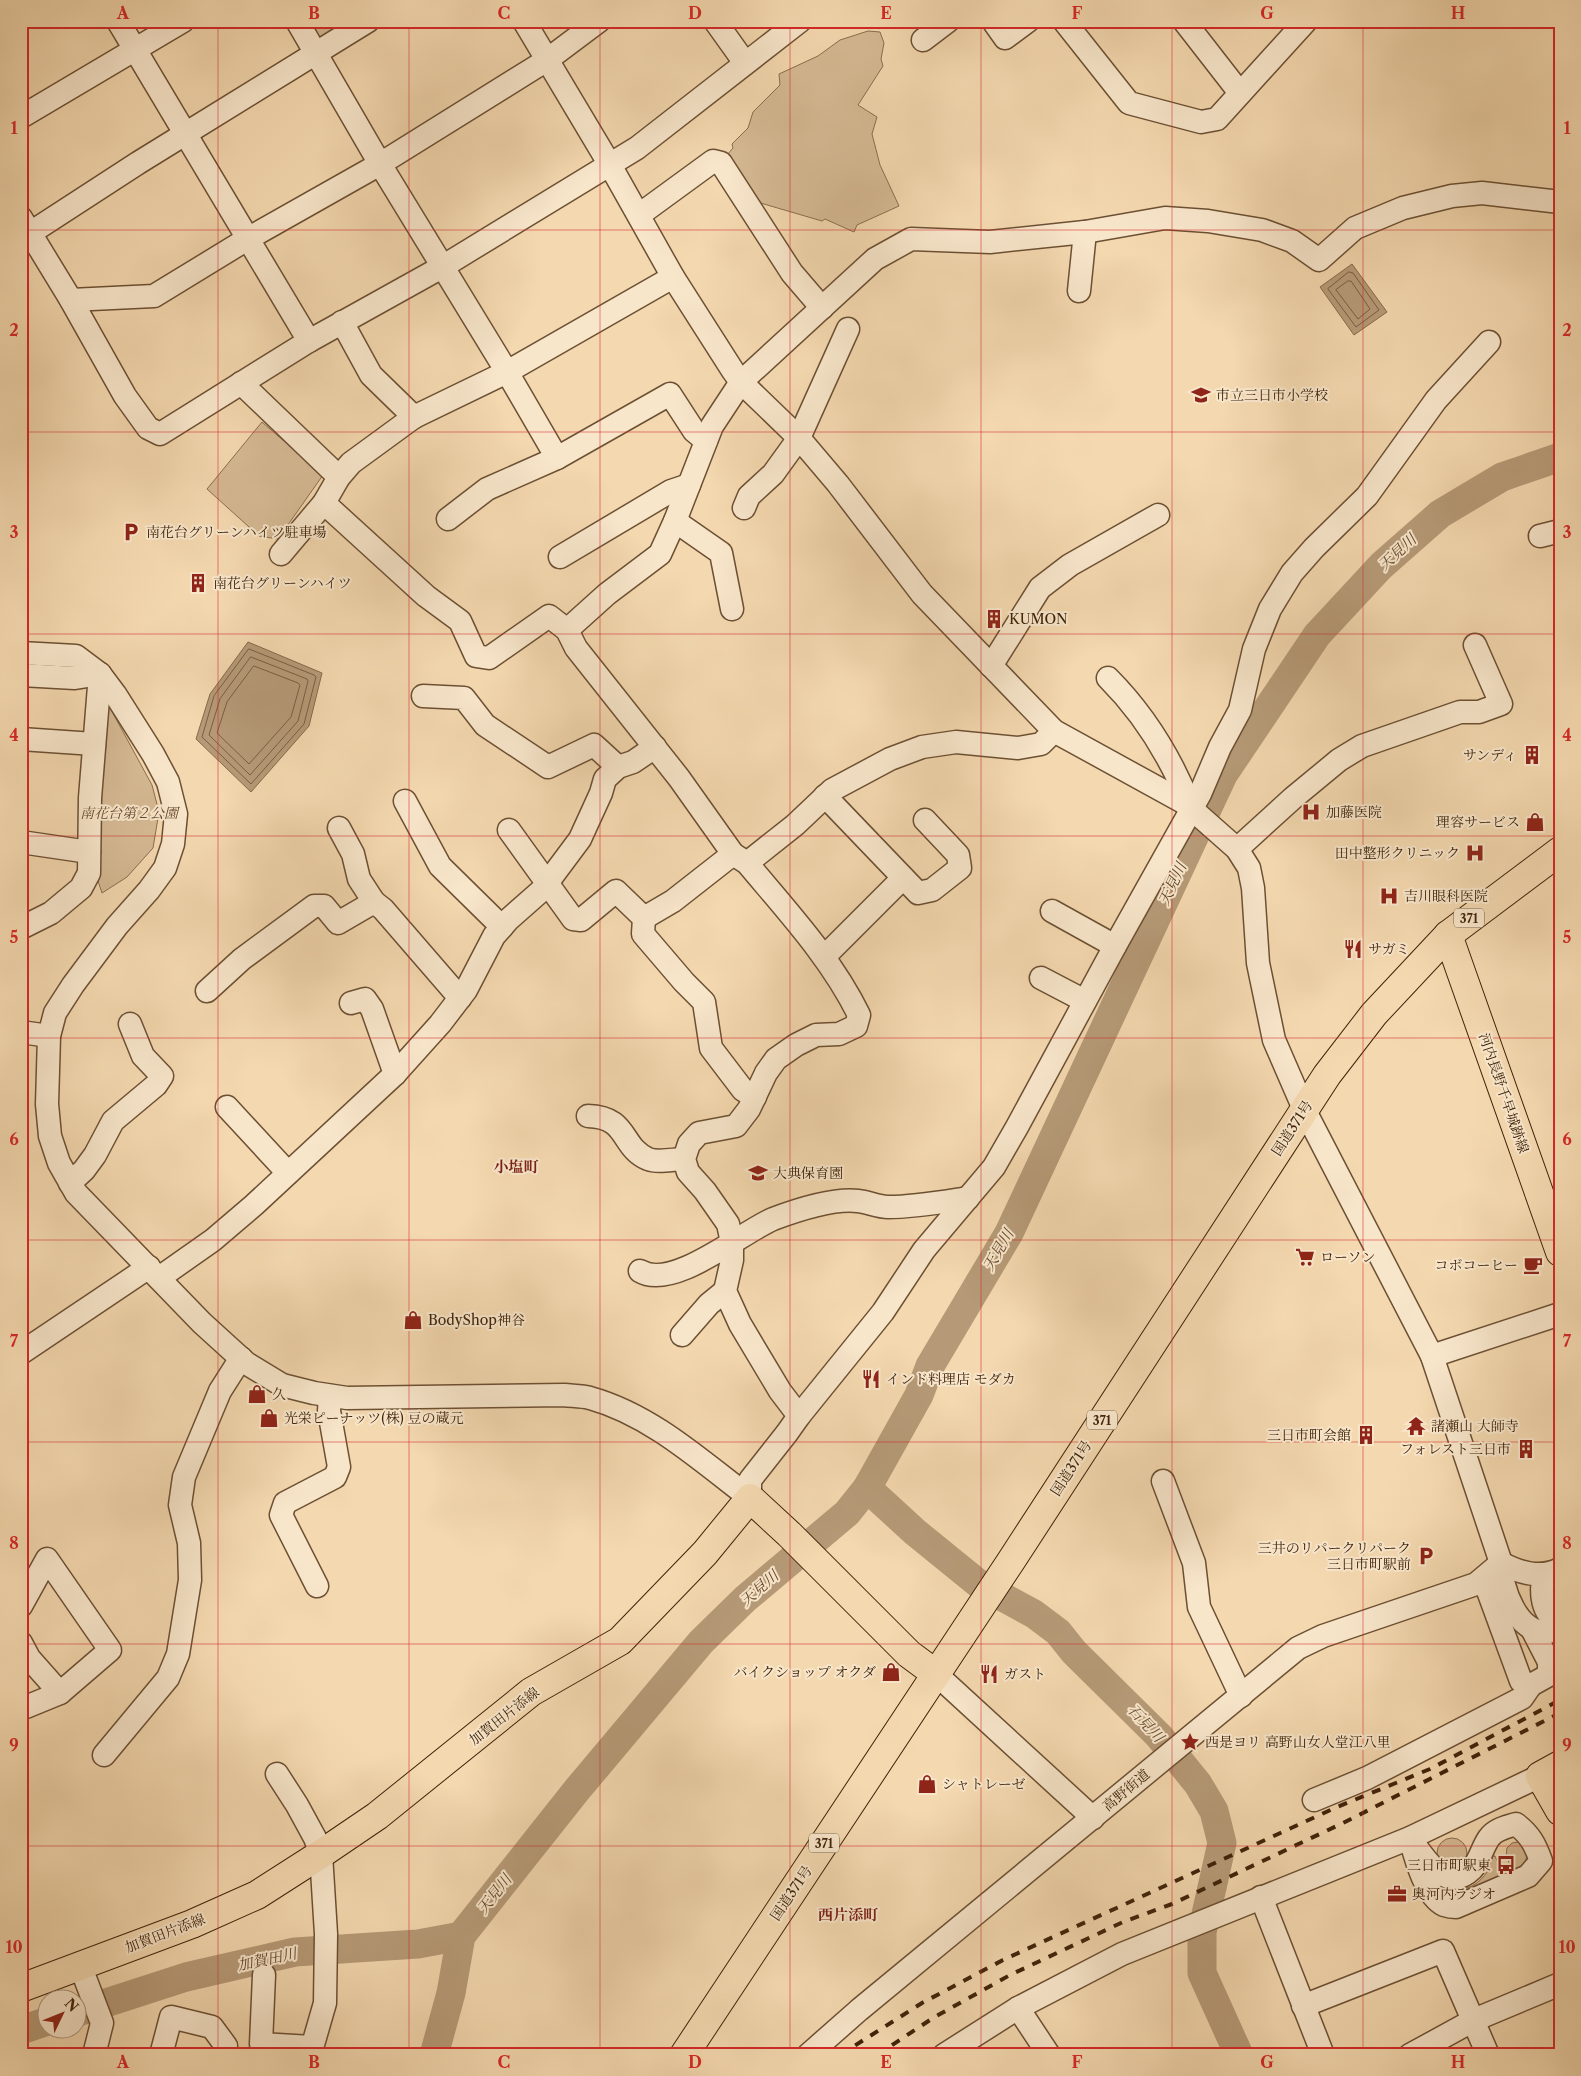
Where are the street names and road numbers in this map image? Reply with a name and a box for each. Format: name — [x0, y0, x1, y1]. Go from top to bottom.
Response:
road number: 371 — [1454, 908, 1484, 928]
street label: 河内長野千早城跡線 — [1475, 1031, 1533, 1155]
street label: 国道371号 — [1267, 1097, 1317, 1159]
road number: 371 — [1087, 1410, 1117, 1430]
street label: 国道371号 — [1046, 1437, 1096, 1499]
street label: 加賀田片添線 — [465, 1683, 543, 1749]
street label: 高野街道 — [1099, 1765, 1153, 1815]
road number: 371 — [809, 1834, 839, 1852]
street label: 国道371号 — [766, 1862, 816, 1924]
street label: 加賀田片添線 — [123, 1910, 207, 1956]

